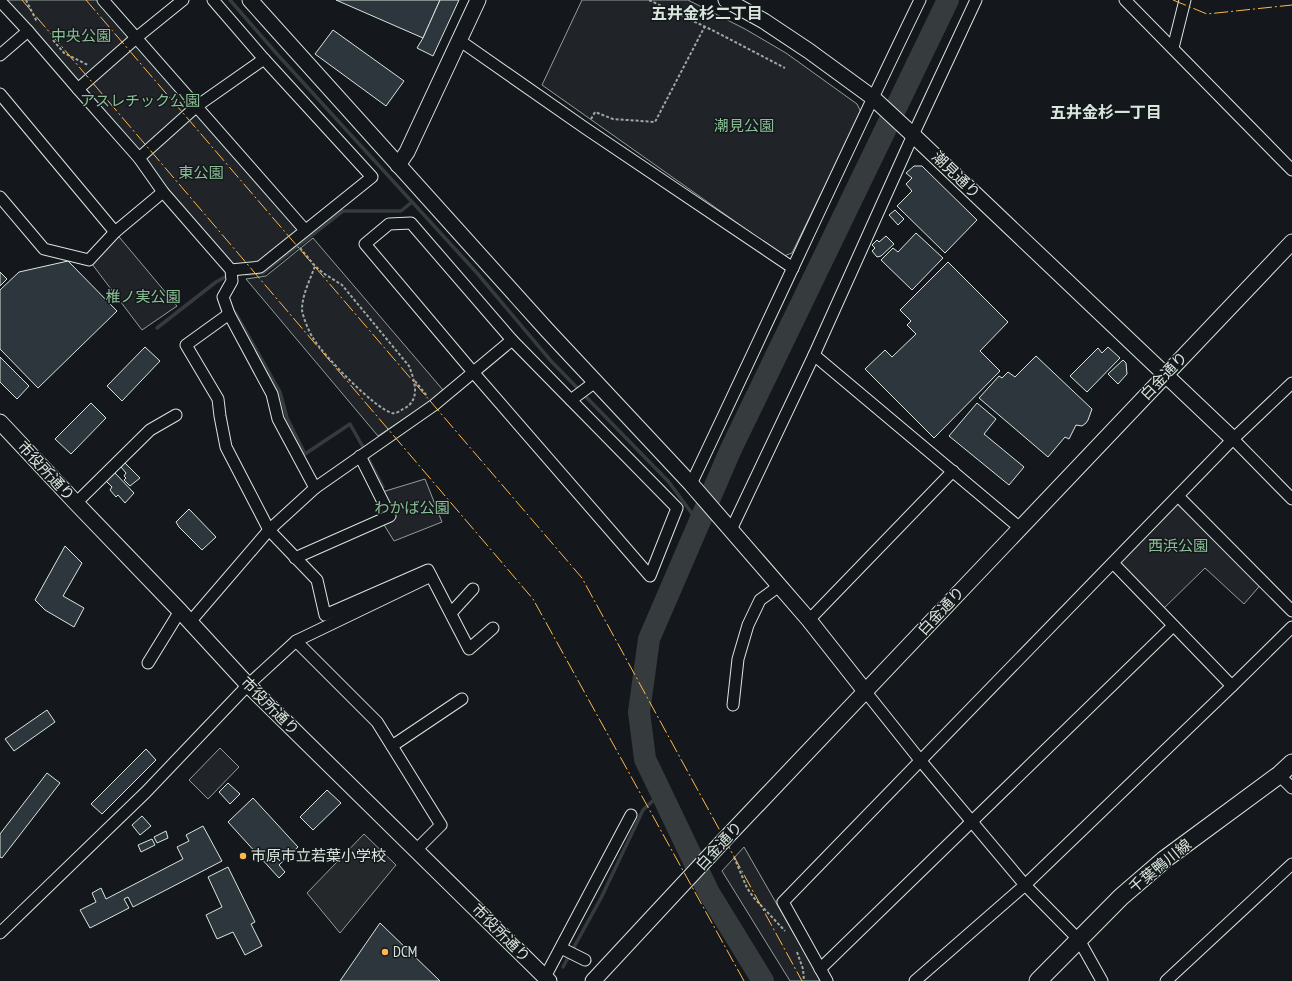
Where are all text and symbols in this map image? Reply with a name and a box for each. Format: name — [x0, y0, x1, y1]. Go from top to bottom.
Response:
district label: 五井金杉二丁目 — [651, 3, 763, 23]
park label: 中央公園 — [51, 26, 111, 45]
park label: アスレチック公園 — [80, 91, 200, 110]
district label: 五井金杉一丁目 — [1050, 102, 1162, 122]
park label: 潮見公園 — [714, 116, 774, 135]
street label: 潮見通り — [928, 147, 985, 202]
park label: 東公園 — [178, 163, 224, 182]
park label: 椎ノ実公園 — [105, 287, 181, 306]
street label: 白金通り — [1136, 347, 1191, 404]
street label: 市役所通り — [14, 437, 79, 505]
park label: わかば公園 — [374, 498, 450, 517]
park label: 西浜公園 — [1148, 536, 1208, 555]
street label: 白金通り — [913, 582, 968, 639]
street label: 市役所通り — [237, 672, 304, 739]
street label: 白金通り — [691, 817, 746, 874]
street label: 千葉鴨川線 — [1125, 835, 1195, 897]
place label: 市原市立若葉小学校 — [251, 846, 386, 865]
marker: 市原市立若葉小学校 — [238, 851, 248, 861]
street label: 市役所通り — [468, 899, 535, 966]
place label: DCM — [393, 942, 417, 961]
marker: DCM — [380, 947, 390, 957]

